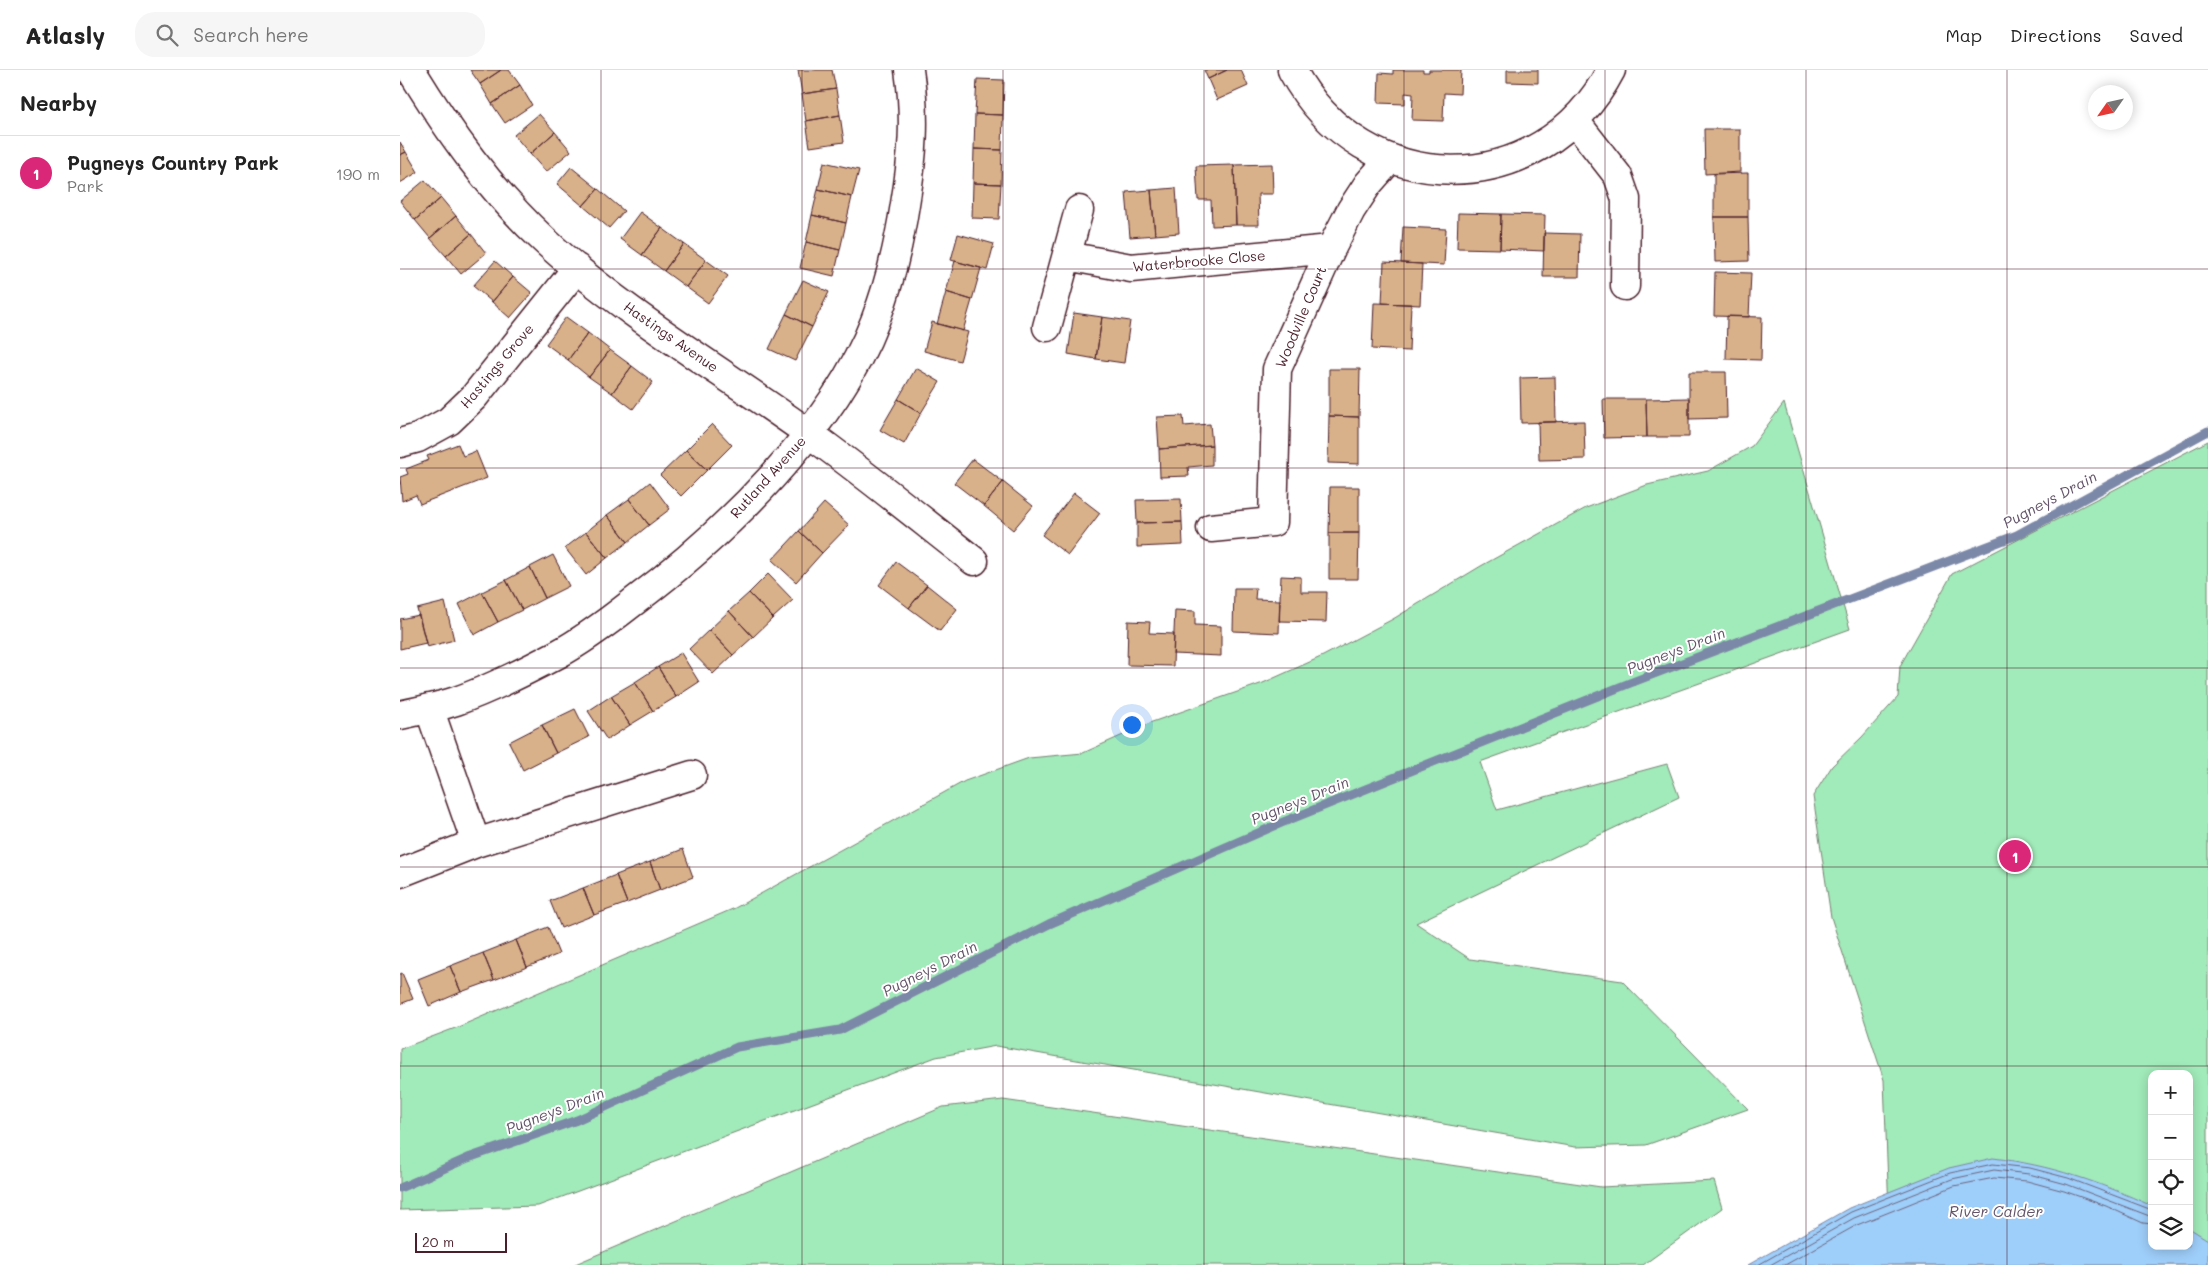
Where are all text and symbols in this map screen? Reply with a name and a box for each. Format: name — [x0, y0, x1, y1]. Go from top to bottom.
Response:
search box — [135, 12, 485, 57]
text: Atlasly — [25, 19, 105, 50]
icon: search — [153, 21, 181, 49]
text: Search here — [193, 22, 309, 47]
text: Map — [1945, 23, 1982, 47]
text: Directions — [2010, 23, 2102, 47]
text: Saved — [2130, 23, 2183, 47]
north arrow — [2088, 85, 2133, 130]
text: Nearby — [20, 89, 97, 116]
text: Pugneys Country Park — [67, 150, 279, 175]
text: 1 — [32, 163, 40, 184]
text: 190 m — [336, 163, 380, 184]
text: Park — [67, 175, 103, 196]
street label: Waterbrooke Close — [1132, 245, 1266, 276]
street label: Woodville Court — [1271, 263, 1331, 371]
street label: Hastings Avenue — [620, 297, 722, 376]
street label: Hastings Grove — [456, 319, 538, 412]
street label: Rutland Avenue — [726, 431, 810, 522]
water label: Pugneys Drain — [1999, 466, 2100, 532]
water label: Pugneys Drain — [1624, 622, 1728, 678]
your location — [1119, 712, 1145, 738]
water label: Pugneys Drain — [1248, 771, 1351, 829]
pin: 1 — [1999, 837, 2031, 875]
water label: Pugneys Drain — [879, 936, 980, 1001]
map controls — [2148, 1070, 2193, 1250]
button: + — [2148, 1070, 2193, 1115]
water label: Pugneys Drain — [503, 1082, 607, 1138]
button: − — [2148, 1115, 2193, 1160]
button: locate — [2148, 1160, 2193, 1205]
water label: River Calder — [1949, 1201, 2043, 1221]
button: layers — [2148, 1205, 2193, 1250]
scale bar — [415, 1230, 508, 1253]
text: 20 m — [422, 1232, 454, 1251]

